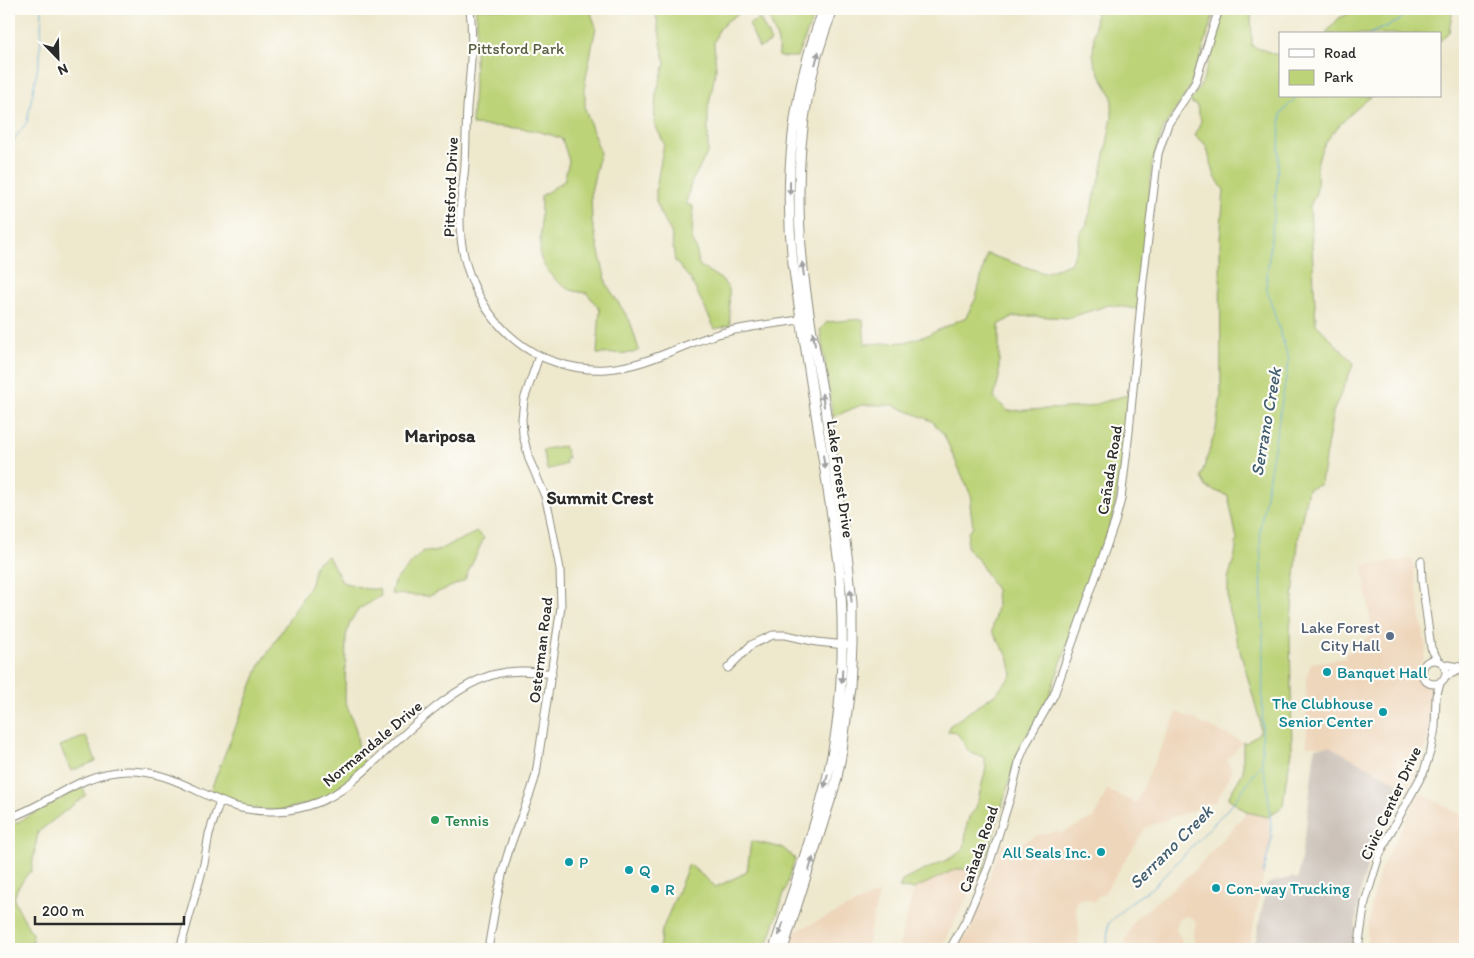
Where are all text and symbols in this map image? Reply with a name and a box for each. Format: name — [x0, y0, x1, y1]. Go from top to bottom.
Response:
north arrow — [32, 32, 82, 82]
legend — [1279, 32, 1442, 98]
park label: Pittsford Park — [468, 39, 565, 58]
text: Road — [1324, 44, 1357, 62]
one-way arrow — [814, 51, 822, 66]
text: N — [55, 60, 71, 79]
text: Park — [1324, 68, 1354, 86]
street label: Pittsford Drive — [439, 137, 462, 238]
one-way arrow — [786, 181, 794, 197]
one-way arrow — [799, 261, 807, 277]
one-way arrow — [809, 331, 817, 347]
water label: Serrano Creek — [1246, 364, 1287, 478]
one-way arrow — [819, 392, 827, 408]
street label: Lake Forest Drive — [823, 419, 858, 539]
street label: Cañada Road — [1093, 423, 1126, 516]
district label: Mariposa — [405, 425, 476, 447]
one-way arrow — [820, 455, 828, 471]
district label: Summit Crest — [546, 487, 654, 509]
one-way arrow — [847, 587, 855, 603]
street label: Osterman Road — [525, 596, 556, 704]
place label: Lake Forest City Hall — [1301, 618, 1380, 655]
marker: Lake Forest City Hall — [1384, 630, 1396, 642]
place label: Banquet Hall — [1337, 663, 1428, 682]
marker: Banquet Hall — [1321, 666, 1333, 678]
one-way arrow — [837, 668, 845, 684]
place label: The Clubhouse Senior Center — [1272, 694, 1373, 731]
street label: Normandale Drive — [319, 696, 426, 791]
marker: The Clubhouse Senior Center — [1377, 706, 1389, 718]
street label: Civic Center Drive — [1356, 743, 1425, 863]
one-way arrow — [822, 773, 830, 789]
water label: Serrano Creek — [1124, 799, 1219, 894]
street label: Cañada Road — [955, 803, 1002, 895]
place label: Tennis — [445, 811, 489, 830]
marker: Tennis — [429, 814, 441, 826]
place label: All Seals Inc. — [1002, 843, 1091, 862]
marker: All Seals Inc. — [1095, 846, 1107, 858]
place label: P — [579, 853, 588, 872]
marker: P — [563, 856, 575, 868]
one-way arrow — [808, 857, 816, 872]
place label: Q — [639, 861, 651, 880]
marker: Q — [623, 864, 635, 876]
place label: Con-way Trucking — [1226, 879, 1351, 898]
place label: R — [665, 880, 675, 899]
marker: Con-way Trucking — [1210, 882, 1222, 894]
marker: R — [649, 883, 661, 895]
scale bar — [35, 893, 184, 925]
text: 200 m — [42, 902, 85, 920]
one-way arrow — [776, 921, 784, 936]

